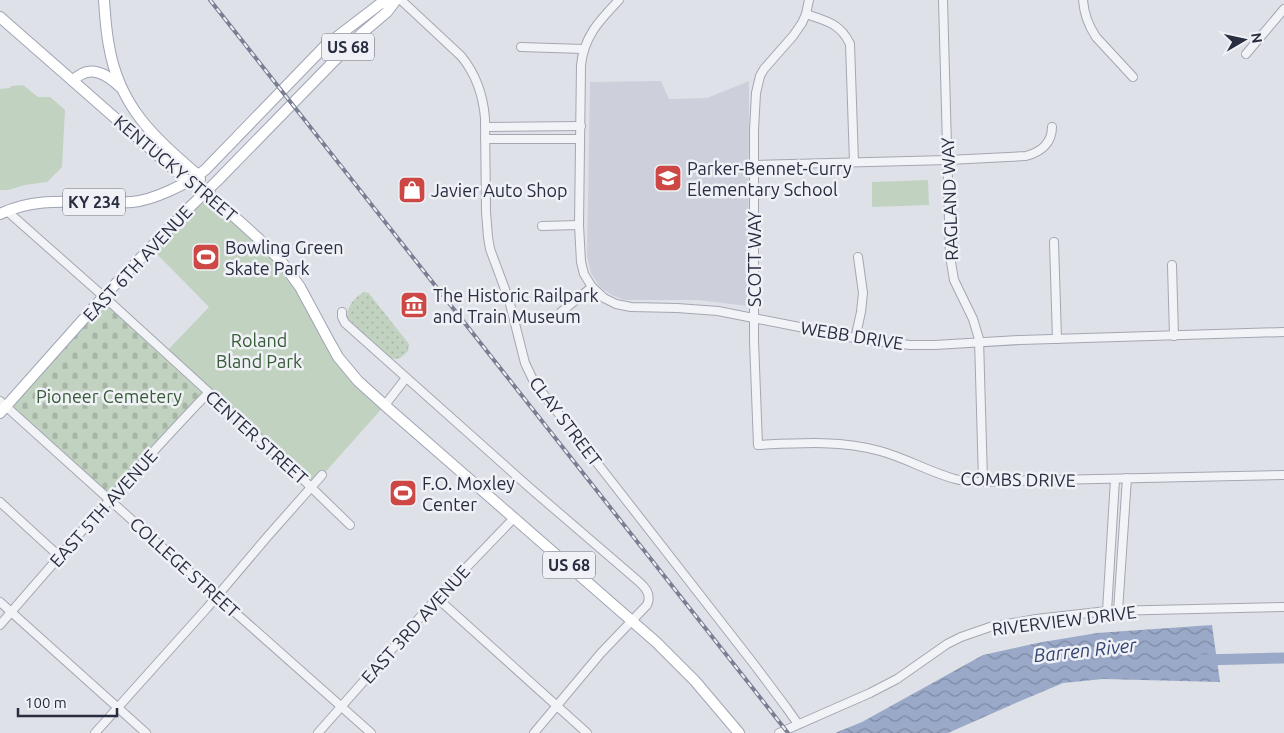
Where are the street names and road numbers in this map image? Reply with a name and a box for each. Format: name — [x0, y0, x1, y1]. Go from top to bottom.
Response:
road number: US 68 — [322, 34, 374, 61]
street label: KENTUCKY STREET — [111, 111, 241, 225]
street label: RAGLAND WAY — [937, 136, 961, 261]
road number: KY 234 — [63, 188, 125, 216]
street label: EAST 6TH AVENUE — [78, 201, 196, 325]
street label: SCOTT WAY — [744, 211, 764, 307]
street label: WEBB DRIVE — [799, 317, 905, 353]
street label: CLAY STREET — [526, 372, 606, 470]
street label: CENTER STREET — [202, 386, 312, 488]
street label: EAST 5TH AVENUE — [45, 445, 161, 571]
street label: COMBS DRIVE — [960, 468, 1076, 490]
street label: COLLEGE STREET — [126, 513, 244, 621]
road number: US 68 — [543, 552, 595, 578]
street label: EAST 3RD AVENUE — [357, 561, 473, 687]
street label: RIVERVIEW DRIVE — [991, 601, 1137, 639]

